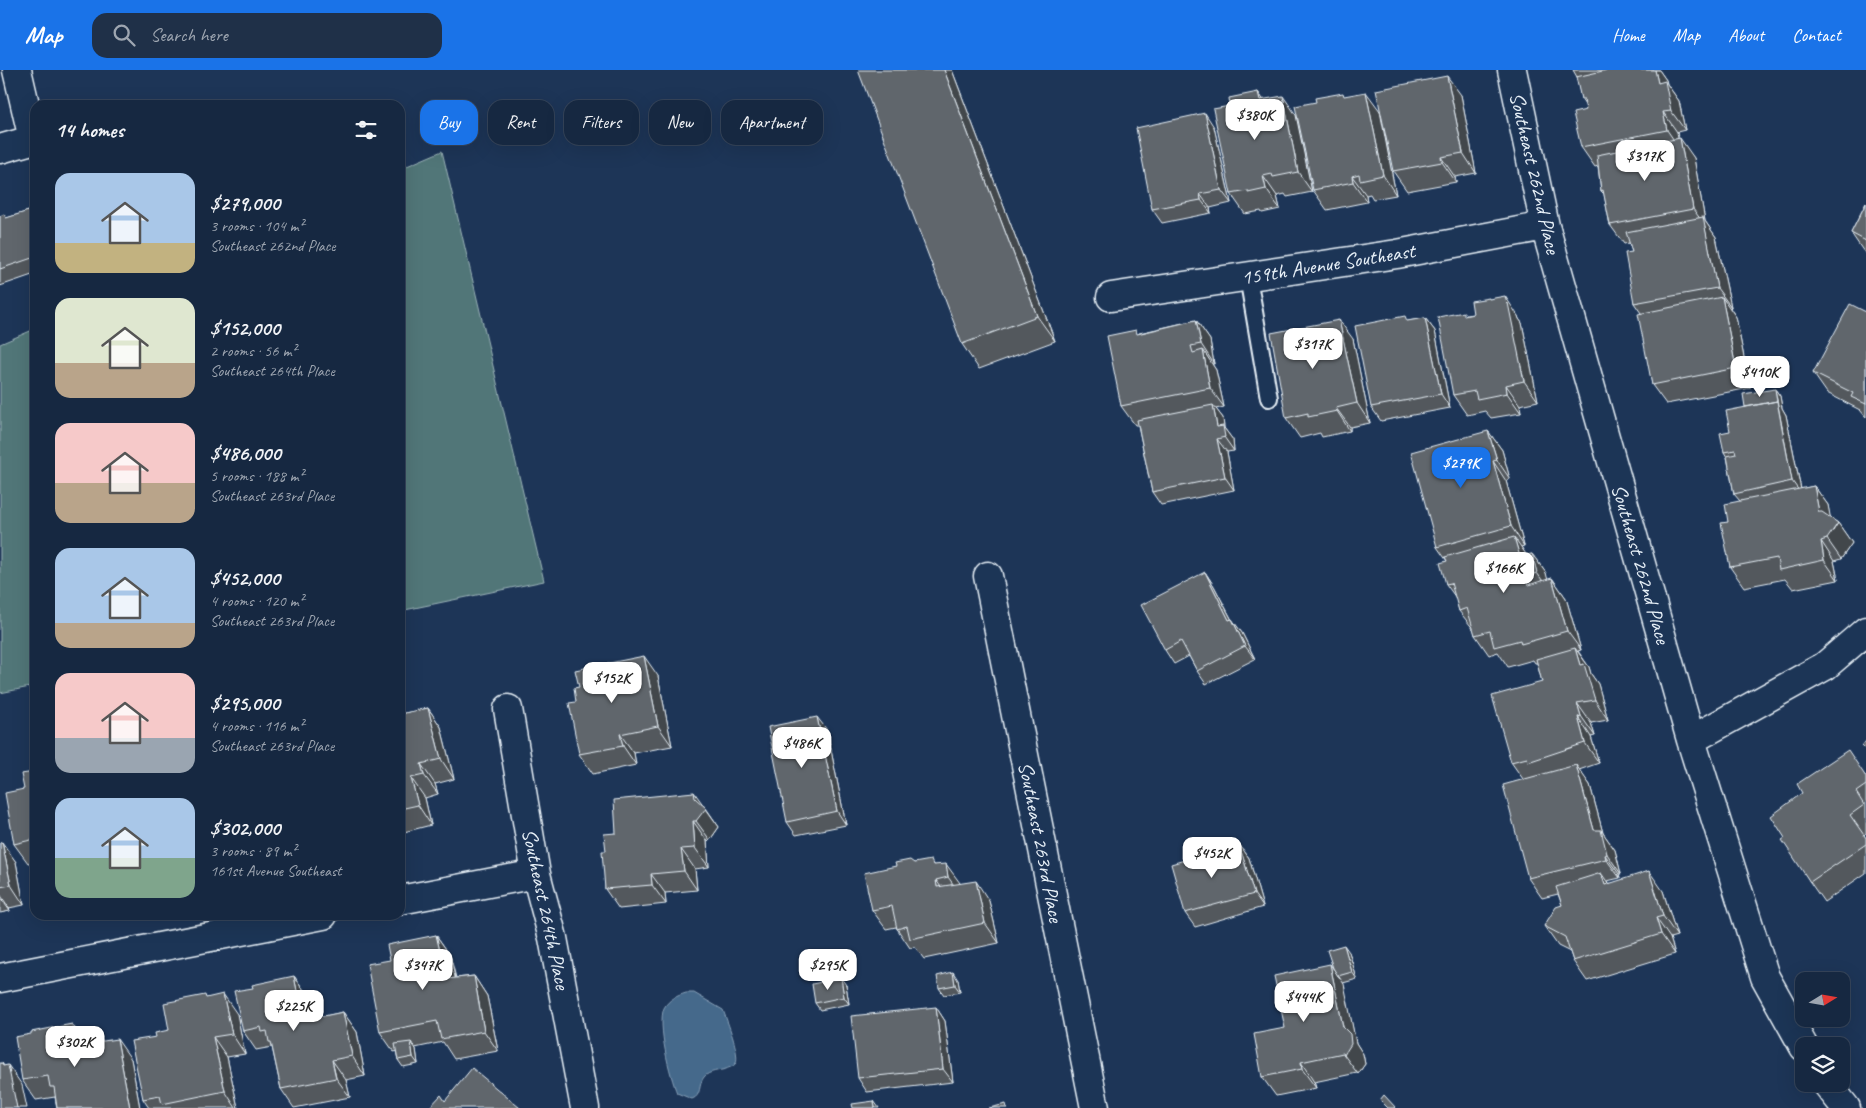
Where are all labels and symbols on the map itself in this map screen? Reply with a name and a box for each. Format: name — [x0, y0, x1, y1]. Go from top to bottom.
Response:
street label: Southeast 262nd Place — [1504, 90, 1566, 257]
pin: $380K — [1220, 98, 1290, 141]
pin: $317K — [1610, 140, 1680, 182]
street label: 159th Avenue Southeast — [1239, 237, 1419, 291]
pin: $317K — [1278, 328, 1348, 370]
pin: $410K — [1725, 356, 1795, 398]
pin: $279K — [1426, 446, 1496, 489]
street label: Southeast 262nd Place — [1606, 481, 1677, 648]
pin: $166K — [1469, 552, 1539, 594]
pin: $152K — [577, 662, 647, 704]
pin: $486K — [767, 726, 837, 769]
street label: Southeast 263rd Place — [1013, 760, 1070, 926]
street label: Southeast 264th Place — [516, 826, 576, 993]
pin: $452K — [1177, 836, 1247, 879]
pin: $347K — [388, 948, 458, 991]
pin: $295K — [793, 948, 863, 991]
north arrow — [1795, 972, 1850, 1028]
pin: $444K — [1269, 980, 1339, 1023]
pin: $225K — [259, 990, 329, 1032]
pin: $302K — [40, 1026, 110, 1068]

